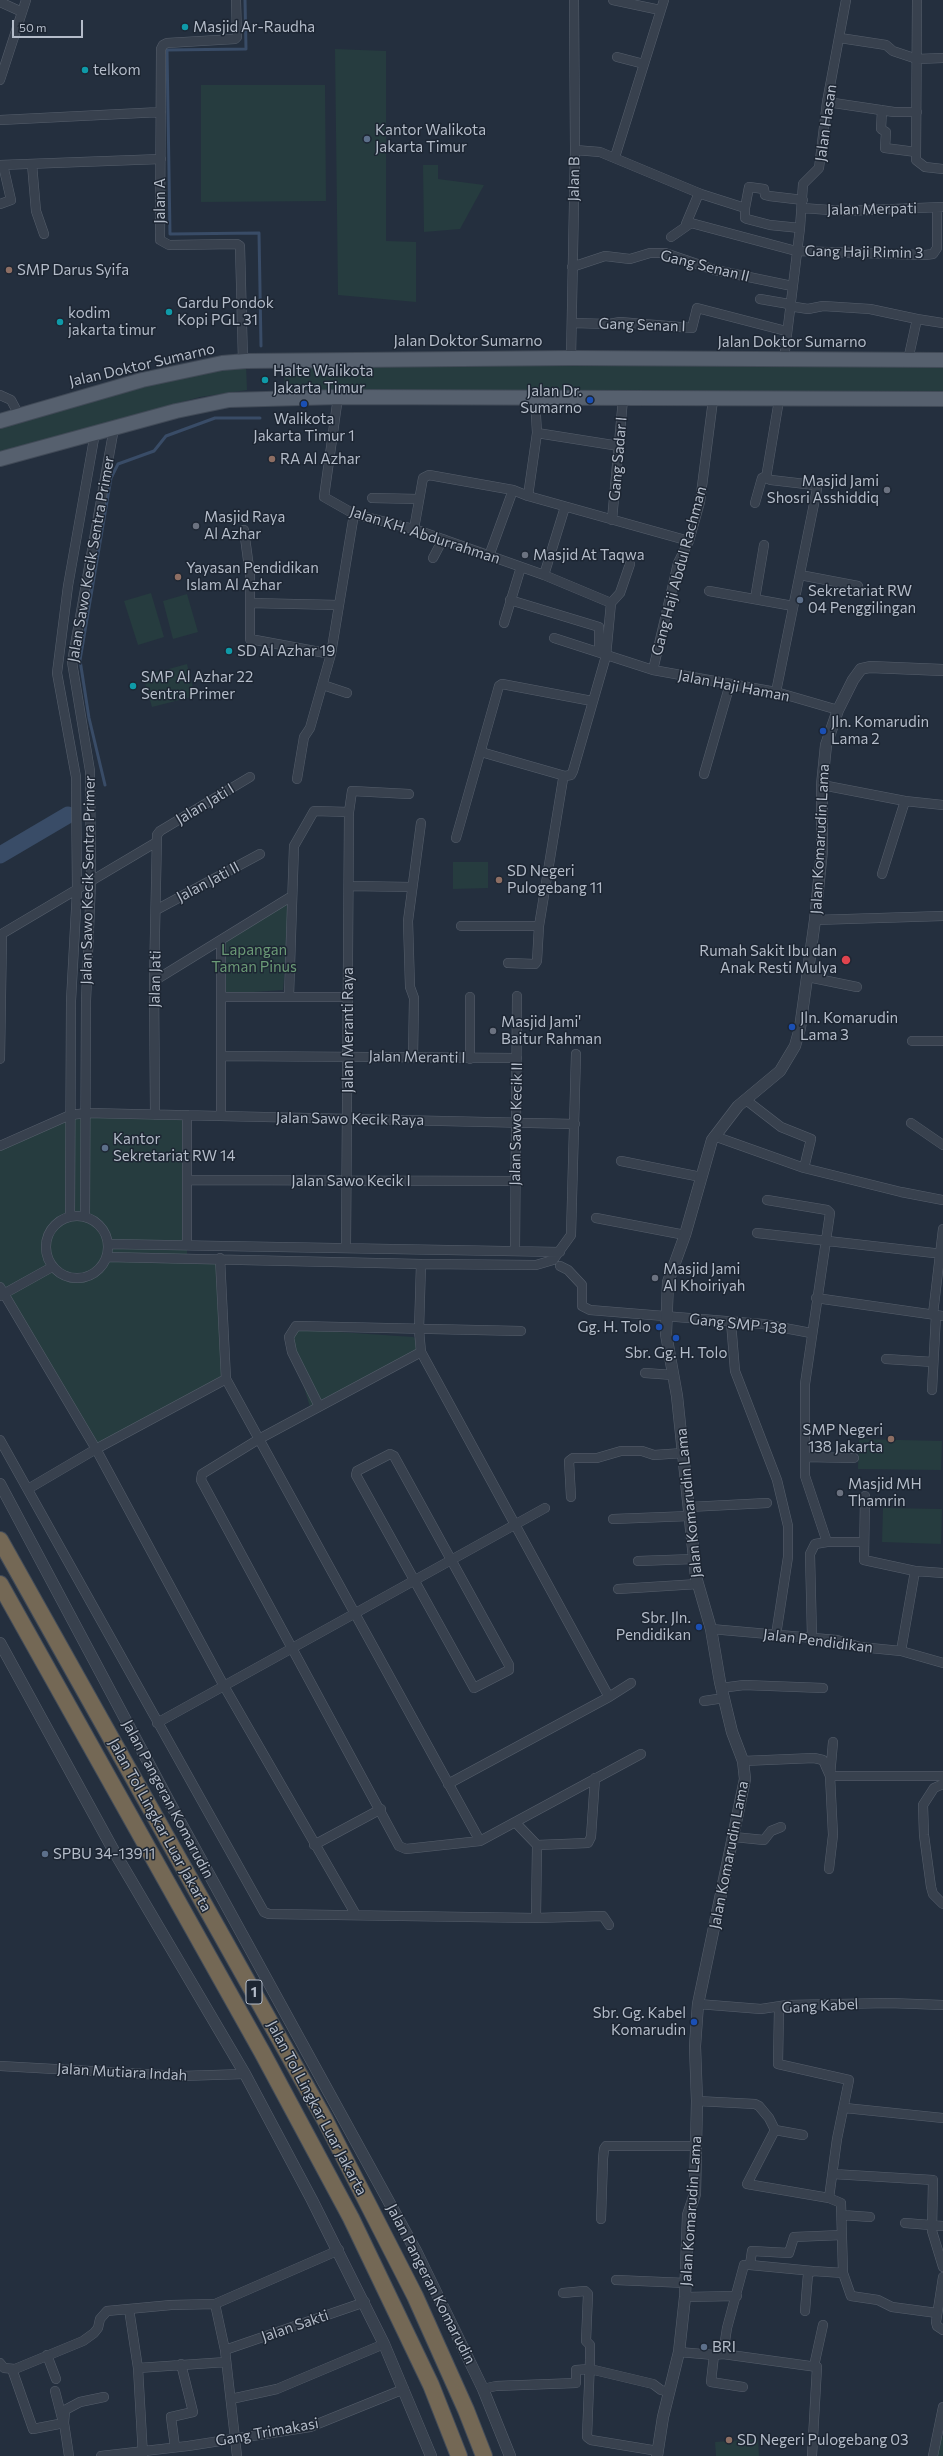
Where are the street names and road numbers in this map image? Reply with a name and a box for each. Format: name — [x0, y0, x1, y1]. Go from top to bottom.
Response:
street label: Jalan Hasan — [812, 83, 840, 163]
street label: Jalan B — [565, 156, 583, 202]
street label: Jalan A — [151, 178, 169, 224]
street label: Jalan Merpati — [827, 199, 917, 219]
street label: Gang Haji Rimin 3 — [804, 242, 924, 262]
street label: Gang Senan II — [658, 246, 752, 286]
street label: Gang Senan I — [598, 314, 686, 336]
street label: Jalan Doktor Sumarno — [394, 332, 542, 350]
street label: Jalan Doktor Sumarno — [718, 333, 866, 351]
street label: Jalan Doktor Sumarno — [67, 339, 217, 391]
street label: Gang Sadar I — [605, 416, 631, 502]
street label: Jalan Sawo Kecik Sentra Primer — [64, 454, 118, 664]
street label: Gang Haji Abdul Rachman — [648, 484, 710, 658]
street label: Jalan KH. Abdurrahman — [348, 502, 502, 568]
street label: Jalan Haji Haman — [677, 666, 791, 706]
street label: Jalan Komarudin Lama — [807, 763, 833, 915]
street label: Jalan Sawo Kecik Sentra Primer — [77, 775, 99, 985]
street label: Jalan Jati I — [173, 780, 237, 828]
street label: Jalan Jati II — [173, 858, 243, 906]
street label: Jalan Jati — [145, 950, 165, 1008]
street label: Jalan Meranti Raya — [339, 967, 357, 1093]
street label: Jalan Meranti I — [368, 1047, 466, 1067]
street label: Jalan Sawo Kecik II — [506, 1062, 526, 1186]
street label: Jalan Sawo Kecik Raya — [276, 1109, 424, 1129]
street label: Jalan Sawo Kecik I — [291, 1172, 411, 1190]
street label: Gang SMP 138 — [688, 1310, 788, 1338]
street label: Jalan Komarudin Lama — [672, 1427, 706, 1579]
street label: Jalan Pendidikan — [762, 1625, 874, 1657]
street label: Jalan Pangeran Komarudin — [118, 1717, 218, 1881]
street label: Jalan Tol Lingkar Luar Jakarta — [105, 1735, 215, 1915]
street label: Jalan Komarudin Lama — [706, 1779, 752, 1931]
road number: 1 — [246, 1980, 262, 2004]
street label: Gang Kabel — [781, 1995, 859, 2017]
street label: Jalan Tol Lingkar Luar Jakarta — [263, 2018, 371, 2198]
street label: Jalan Mutiara Indah — [56, 2060, 188, 2084]
street label: Jalan Komarudin Lama — [677, 2135, 705, 2287]
street label: Jalan Pangeran Komarudin — [383, 2201, 479, 2367]
street label: Jalan Sakti — [259, 2306, 331, 2346]
street label: Gang Trimakasi — [214, 2414, 320, 2450]

